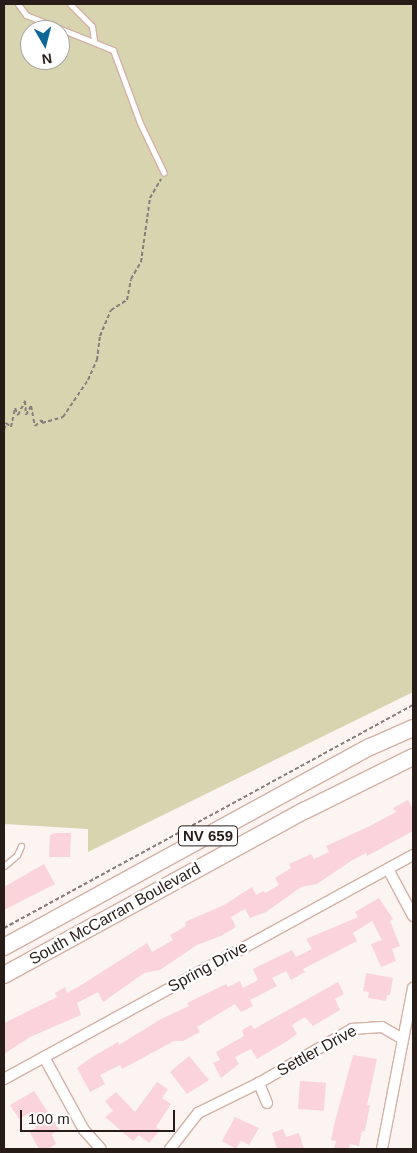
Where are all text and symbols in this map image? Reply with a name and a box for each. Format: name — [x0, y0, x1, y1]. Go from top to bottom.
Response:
north arrow — [20, 20, 70, 70]
text: N — [41, 50, 53, 67]
road number: NV 659 — [177, 824, 239, 848]
street label: South McCarran Boulevard — [26, 859, 204, 969]
street label: Spring Drive — [165, 937, 251, 997]
street label: Settler Drive — [274, 1021, 360, 1081]
scale bar — [22, 1100, 178, 1132]
text: 100 m — [28, 1110, 70, 1127]

